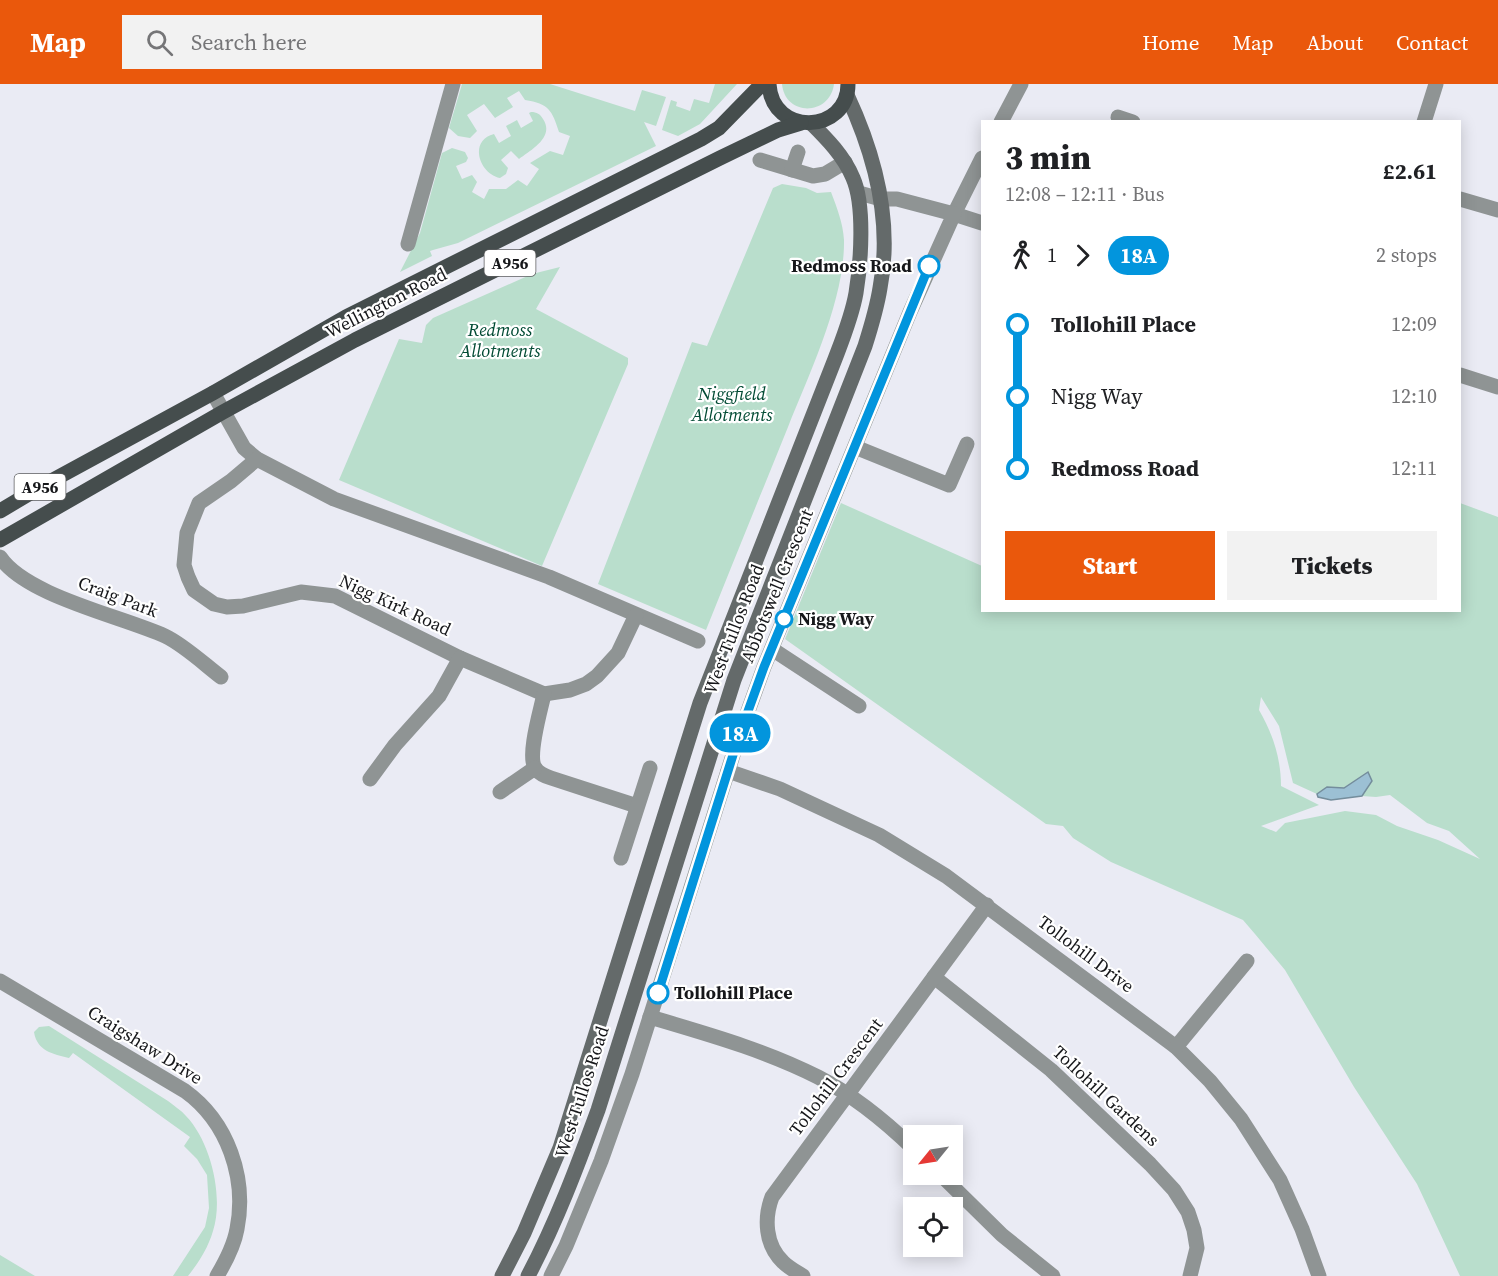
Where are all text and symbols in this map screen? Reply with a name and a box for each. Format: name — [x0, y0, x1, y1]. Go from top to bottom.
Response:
search box — [122, 15, 542, 69]
text: Map — [30, 23, 86, 61]
icon: search — [143, 26, 176, 59]
text: Search here — [191, 27, 307, 57]
text: Home — [1142, 28, 1200, 57]
text: Map — [1233, 28, 1274, 57]
text: About — [1307, 28, 1363, 57]
text: Contact — [1396, 28, 1468, 57]
text: 3 min — [1005, 135, 1091, 180]
text: £2.61 — [1383, 156, 1437, 186]
text: 12:08 – 12:11 · Bus — [1005, 180, 1164, 208]
icon: walk — [1005, 239, 1038, 272]
icon: forward — [1066, 239, 1099, 272]
text: 1 — [1047, 241, 1057, 269]
text: 18A — [1120, 241, 1157, 270]
text: 2 stops — [1376, 241, 1437, 269]
road number: A956 — [484, 250, 536, 276]
place label: Redmoss Road — [791, 253, 912, 278]
marker: Redmoss Road — [918, 255, 940, 277]
street label: Wellington Road — [321, 261, 451, 344]
text: Tollohill Place — [1051, 309, 1196, 339]
text: 12:09 — [1391, 310, 1437, 338]
park label: Redmoss Allotments — [459, 317, 541, 363]
park label: Niggfield Allotments — [691, 381, 773, 427]
text: Nigg Way — [1051, 381, 1143, 411]
text: 12:10 — [1391, 382, 1437, 410]
text: Redmoss Road — [1051, 453, 1199, 483]
text: 12:11 — [1391, 454, 1437, 482]
road number: A956 — [15, 474, 66, 500]
street label: Abbotswell Crescent — [734, 505, 819, 666]
button: Start — [1005, 531, 1215, 600]
button: Tickets — [1227, 531, 1437, 600]
street label: West Tullos Road — [697, 560, 770, 697]
street label: Nigg Kirk Road — [335, 568, 455, 641]
street label: Craig Park — [75, 570, 162, 623]
place label: Nigg Way — [798, 606, 874, 631]
marker: Nigg Way — [775, 610, 793, 628]
line badge: 18A — [706, 714, 774, 752]
text: 18A — [722, 719, 758, 748]
street label: Tollohill Drive — [1033, 909, 1139, 998]
place label: Tollohill Place — [674, 980, 793, 1005]
marker: Tollohill Place — [647, 982, 669, 1004]
street label: Craigshaw Drive — [83, 999, 208, 1090]
street label: Tollohill Crescent — [783, 1013, 888, 1141]
street label: West Tullos Road — [548, 1023, 615, 1161]
street label: Tollohill Gardens — [1047, 1040, 1165, 1152]
north arrow — [903, 1125, 963, 1185]
map controls — [903, 1125, 963, 1257]
button: locate — [903, 1197, 963, 1257]

